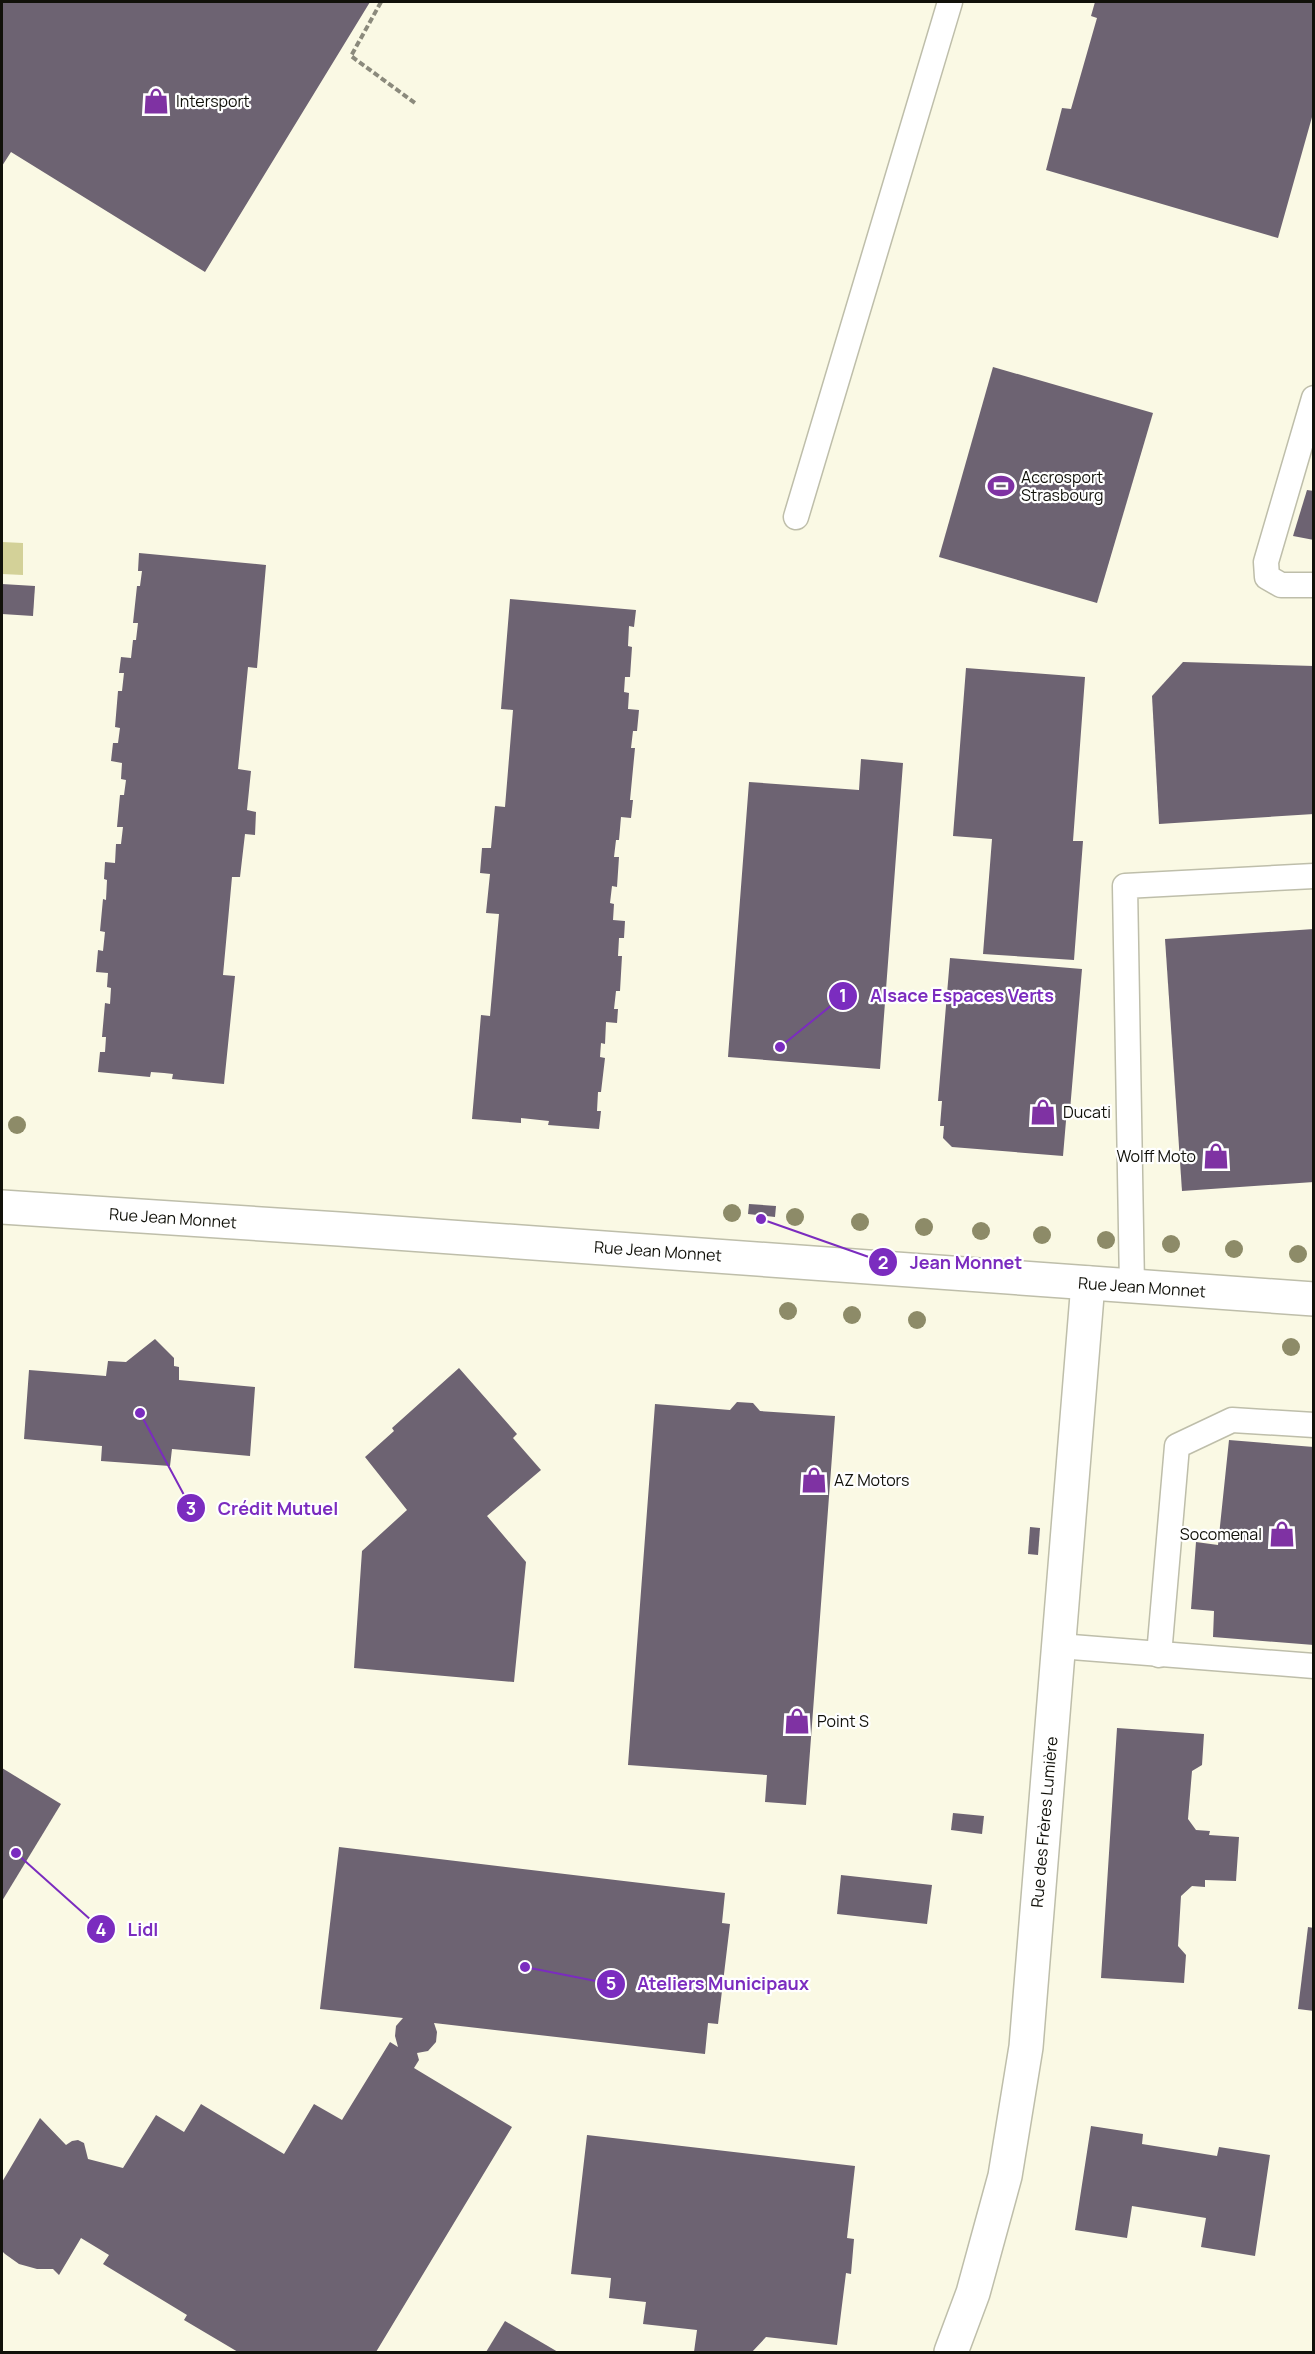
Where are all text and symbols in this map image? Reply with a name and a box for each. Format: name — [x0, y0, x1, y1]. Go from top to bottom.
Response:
shop icon: Intersport — [141, 86, 171, 116]
place label: Intersport — [176, 90, 250, 112]
place label: Accrosport Strasbourg — [1021, 466, 1103, 506]
sports icon: Accrosport Strasbourg — [986, 471, 1016, 501]
callout: Alsace Espaces Verts — [828, 978, 1066, 1014]
text: 1 — [839, 983, 847, 1007]
text: Alsace Espaces Verts — [870, 983, 1054, 1007]
shop icon: Ducati — [1028, 1097, 1058, 1127]
place label: Ducati — [1063, 1101, 1111, 1123]
shop icon: Wolff Moto — [1201, 1141, 1231, 1171]
place label: Wolff Moto — [1117, 1145, 1196, 1167]
street label: Rue Jean Monnet — [108, 1203, 238, 1233]
street label: Rue Jean Monnet — [593, 1236, 723, 1266]
callout: Jean Monnet — [868, 1244, 1035, 1280]
text: 2 — [878, 1250, 888, 1274]
text: Jean Monnet — [910, 1250, 1022, 1274]
street label: Rue Jean Monnet — [1077, 1272, 1207, 1302]
shop icon: AZ Motors — [799, 1465, 829, 1495]
place label: AZ Motors — [834, 1469, 909, 1491]
callout: Crédit Mutuel — [176, 1490, 350, 1526]
text: 3 — [186, 1496, 196, 1520]
text: Crédit Mutuel — [218, 1496, 338, 1520]
shop icon: Socomenal — [1267, 1519, 1297, 1549]
place label: Socomenal — [1180, 1523, 1262, 1545]
shop icon: Point S — [782, 1706, 812, 1736]
place label: Point S — [817, 1710, 869, 1732]
street label: Rue des Frères Lumière — [1026, 1736, 1062, 1908]
callout: Lidl — [86, 1911, 171, 1947]
text: 4 — [96, 1917, 107, 1941]
text: Lidl — [128, 1917, 158, 1941]
callout: Ateliers Municipaux — [596, 1966, 821, 2002]
text: 5 — [606, 1971, 616, 1995]
text: Ateliers Municipaux — [637, 1971, 809, 1995]

